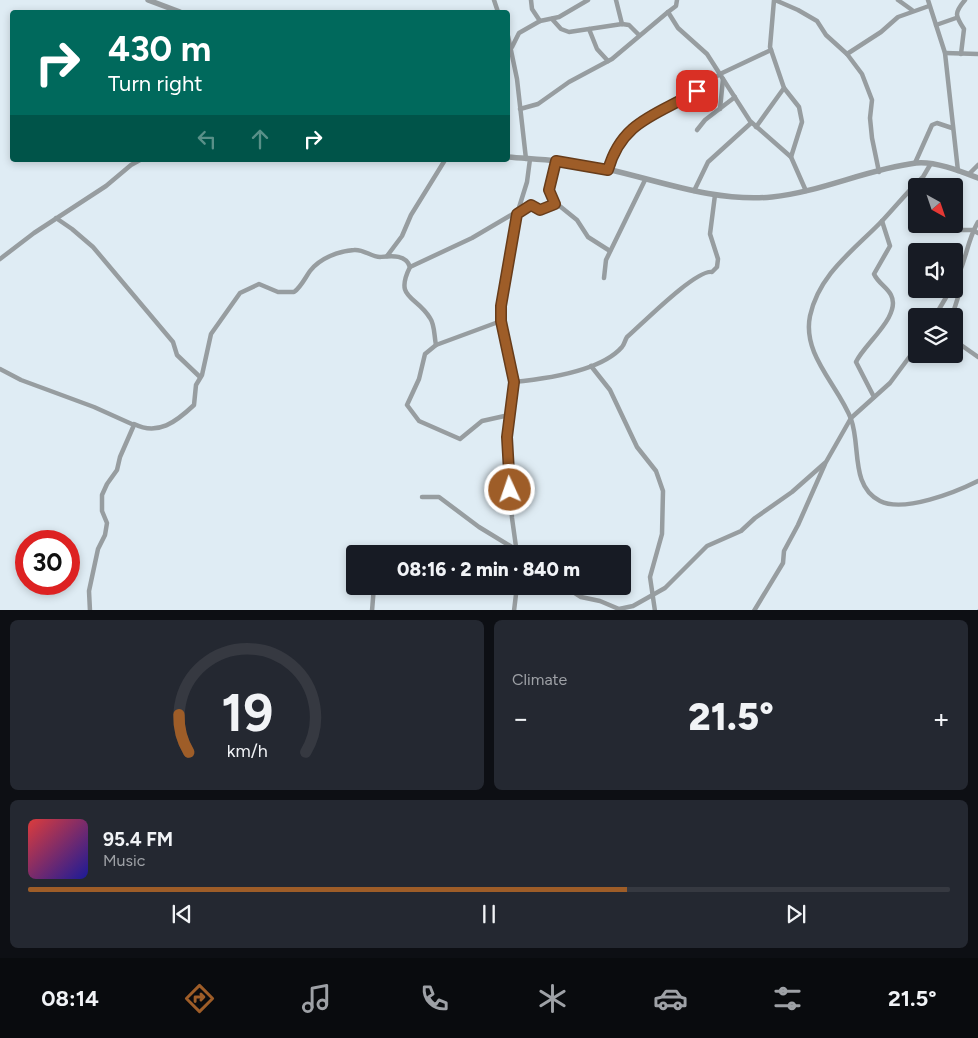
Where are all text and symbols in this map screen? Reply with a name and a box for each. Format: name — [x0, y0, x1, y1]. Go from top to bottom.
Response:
text: 430 m — [108, 28, 211, 70]
icon: right — [25, 30, 90, 95]
text: Turn right — [108, 70, 203, 97]
pin — [676, 70, 718, 112]
icon: arrive — [683, 77, 711, 105]
icon: left — [193, 125, 221, 153]
icon: ahead — [246, 125, 274, 153]
icon: right — [299, 125, 327, 153]
north arrow — [908, 178, 962, 232]
map controls — [908, 178, 963, 363]
button: sound — [908, 243, 963, 298]
button: layers — [908, 308, 963, 363]
position arrow — [483, 463, 535, 515]
speed limit sign: 30 — [15, 530, 80, 595]
text: 08:16 · 2 min · 840 m — [397, 558, 580, 581]
text: Climate — [512, 670, 567, 689]
text: 19 — [221, 682, 273, 744]
text: 21.5° — [688, 694, 774, 740]
text: − — [512, 701, 529, 735]
text: + — [933, 701, 950, 735]
text: km/h — [227, 740, 267, 761]
text: 95.4 FM — [103, 828, 173, 851]
text: Music — [103, 851, 145, 870]
icon: previous — [168, 900, 196, 928]
icon: pause — [475, 900, 503, 928]
icon: next — [782, 900, 810, 928]
icon: directions — [182, 981, 217, 1016]
icon: music — [299, 981, 334, 1016]
icon: phone — [417, 981, 452, 1016]
icon: climate — [535, 981, 570, 1016]
icon: car — [653, 981, 688, 1016]
icon: filters — [770, 981, 805, 1016]
text: 08:14 — [41, 985, 99, 1012]
text: 21.5° — [888, 985, 937, 1012]

